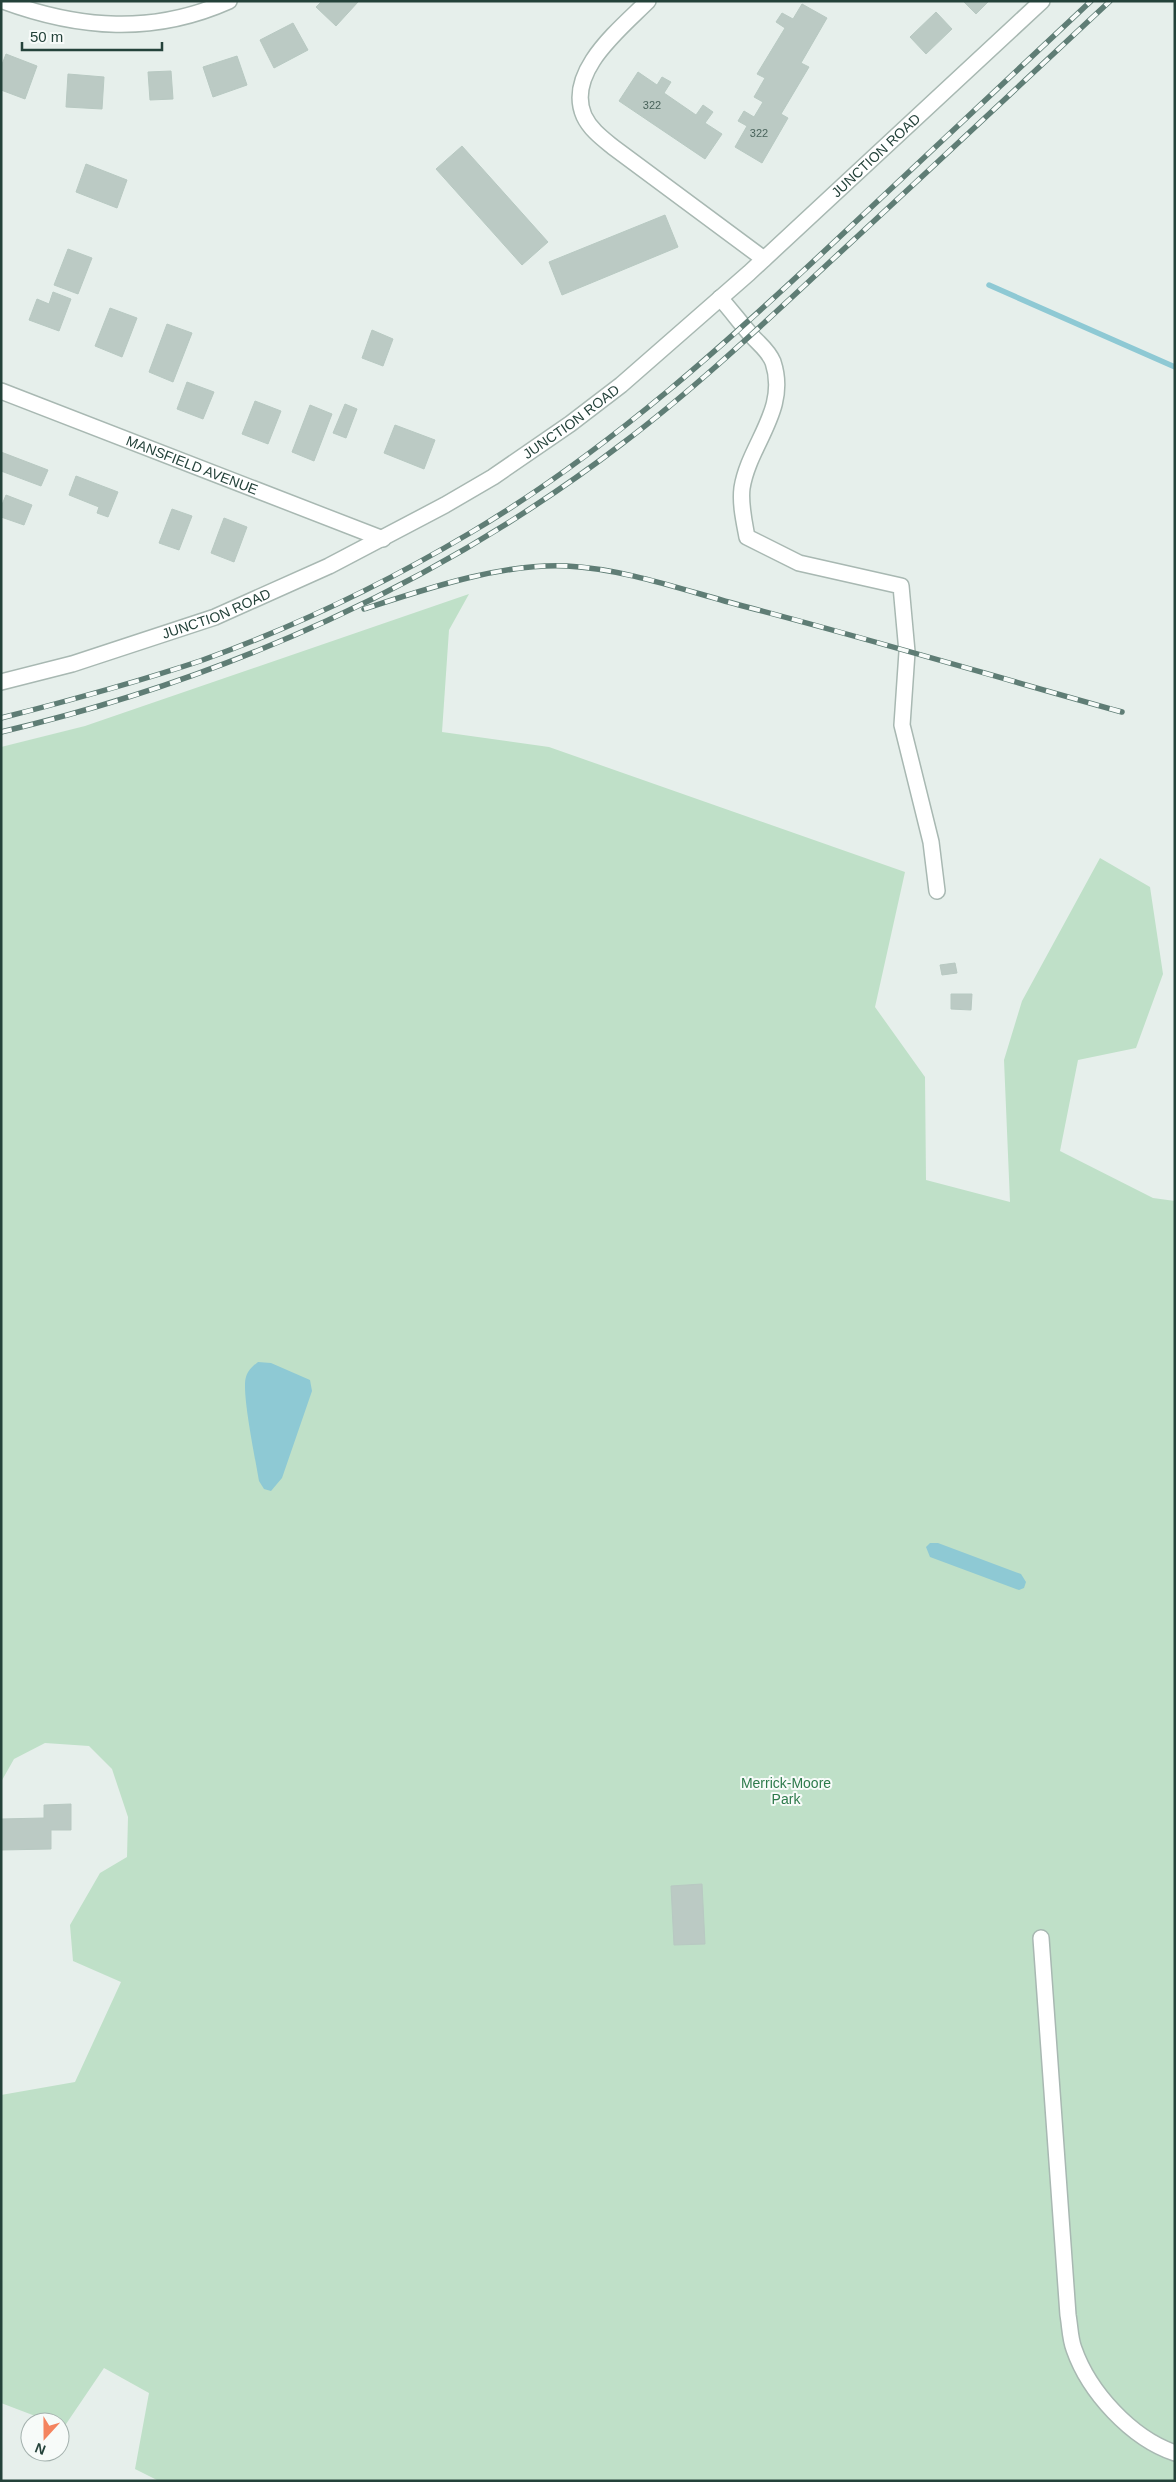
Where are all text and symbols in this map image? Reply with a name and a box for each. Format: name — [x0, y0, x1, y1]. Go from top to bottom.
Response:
scale bar — [22, 20, 162, 52]
text: 50 m — [30, 28, 63, 45]
house number: 322 — [643, 99, 661, 111]
street label: JUNCTION ROAD — [828, 110, 923, 200]
house number: 322 — [750, 127, 768, 139]
street label: JUNCTION ROAD — [520, 381, 622, 462]
street label: MANSFIELD AVENUE — [124, 432, 260, 498]
street label: JUNCTION ROAD — [160, 585, 273, 642]
park label: Merrick-Moore Park — [741, 1775, 831, 1807]
north arrow — [20, 2412, 70, 2462]
text: N — [33, 2440, 48, 2458]

